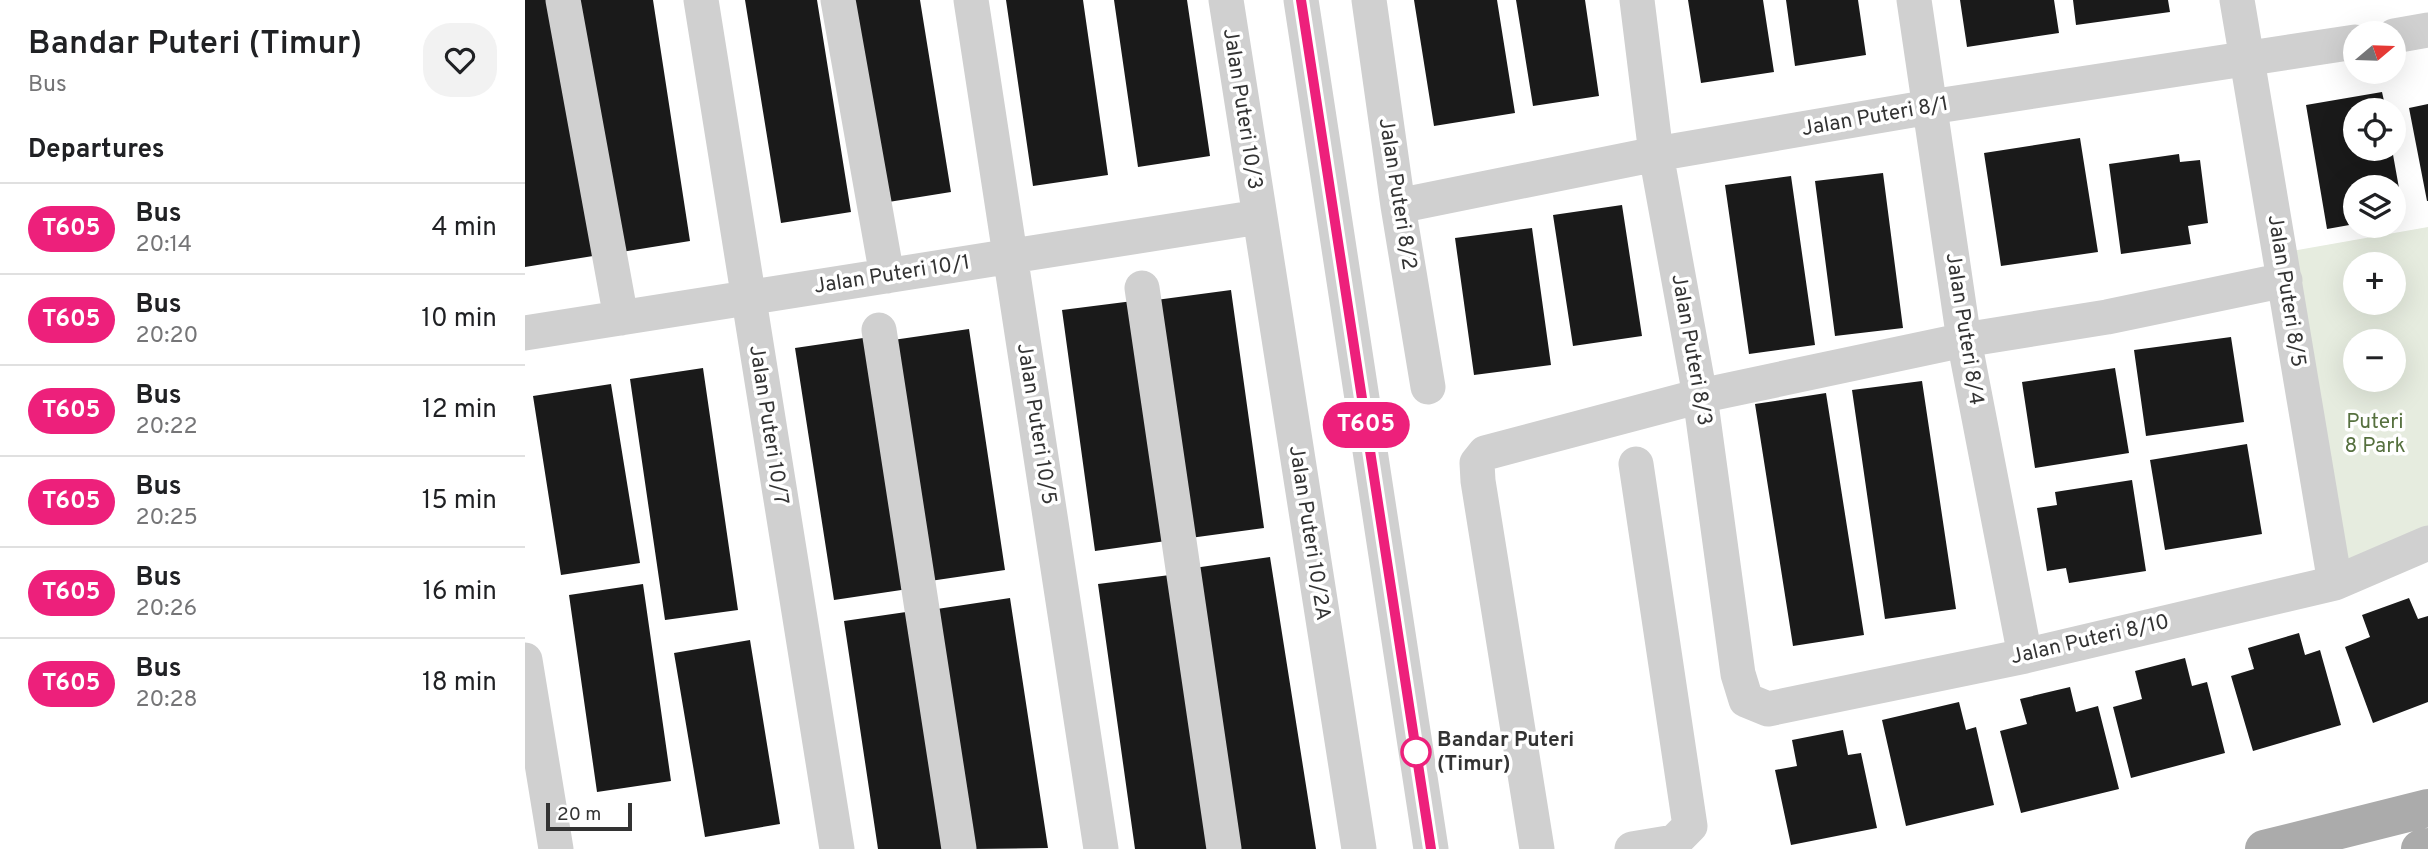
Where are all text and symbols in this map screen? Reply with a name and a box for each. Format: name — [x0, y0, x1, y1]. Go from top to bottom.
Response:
north arrow — [2343, 21, 2406, 84]
map controls — [2343, 21, 2406, 392]
button: heart — [423, 23, 497, 97]
text: Bandar Puteri (Timur) — [28, 24, 362, 66]
street label: Jalan Puteri 10/3 — [1216, 27, 1268, 191]
text: Bus — [28, 71, 67, 100]
street label: Jalan Puteri 8/1 — [1799, 91, 1951, 143]
button: locate — [2343, 98, 2406, 161]
street label: Jalan Puteri 8/2 — [1372, 116, 1422, 272]
text: Departures — [28, 134, 165, 167]
button: layers — [2343, 175, 2406, 238]
text: Bus — [136, 198, 182, 231]
text: 4 min — [431, 212, 497, 245]
street label: Jalan Puteri 8/5 — [2261, 213, 2311, 369]
text: T605 — [42, 214, 101, 244]
text: 20:14 — [136, 231, 192, 260]
street label: Jalan Puteri 10/1 — [812, 249, 972, 301]
street label: Jalan Puteri 8/4 — [1939, 251, 1989, 407]
button: + — [2343, 252, 2406, 315]
street label: Jalan Puteri 8/3 — [1664, 272, 1718, 428]
text: Bus — [136, 289, 182, 322]
text: 10 min — [421, 303, 497, 336]
text: T605 — [42, 305, 101, 335]
text: 20:20 — [136, 322, 198, 351]
button: − — [2343, 329, 2406, 392]
street label: Jalan Puteri 10/5 — [1010, 341, 1062, 507]
street label: Jalan Puteri 10/7 — [742, 343, 794, 507]
text: Bus — [136, 380, 182, 413]
text: 12 min — [422, 394, 497, 427]
text: T605 — [42, 396, 101, 426]
line badge: T605 — [1317, 402, 1415, 448]
park label: Puteri 8 Park — [2344, 409, 2406, 460]
text: T605 — [1337, 410, 1395, 440]
text: 20:22 — [136, 413, 198, 442]
street label: Jalan Puteri 10/2A — [1282, 443, 1336, 623]
text: Bus — [136, 471, 182, 504]
text: 15 min — [422, 485, 497, 518]
text: T605 — [42, 487, 101, 517]
text: 20:25 — [136, 504, 198, 533]
text: Bus — [136, 562, 182, 595]
text: 16 min — [422, 576, 497, 609]
text: T605 — [42, 578, 101, 608]
text: 20:26 — [136, 595, 197, 624]
street label: Jalan Puteri 8/10 — [2008, 609, 2172, 671]
text: Bus — [136, 653, 182, 686]
text: 18 min — [422, 667, 497, 700]
text: T605 — [42, 669, 101, 699]
text: 20:28 — [136, 686, 198, 715]
place label: Bandar Puteri (Timur) — [1437, 727, 1574, 778]
marker: Bandar Puteri (Timur) — [1401, 737, 1431, 767]
scale bar — [546, 800, 632, 832]
text: 20 m — [557, 803, 601, 827]

